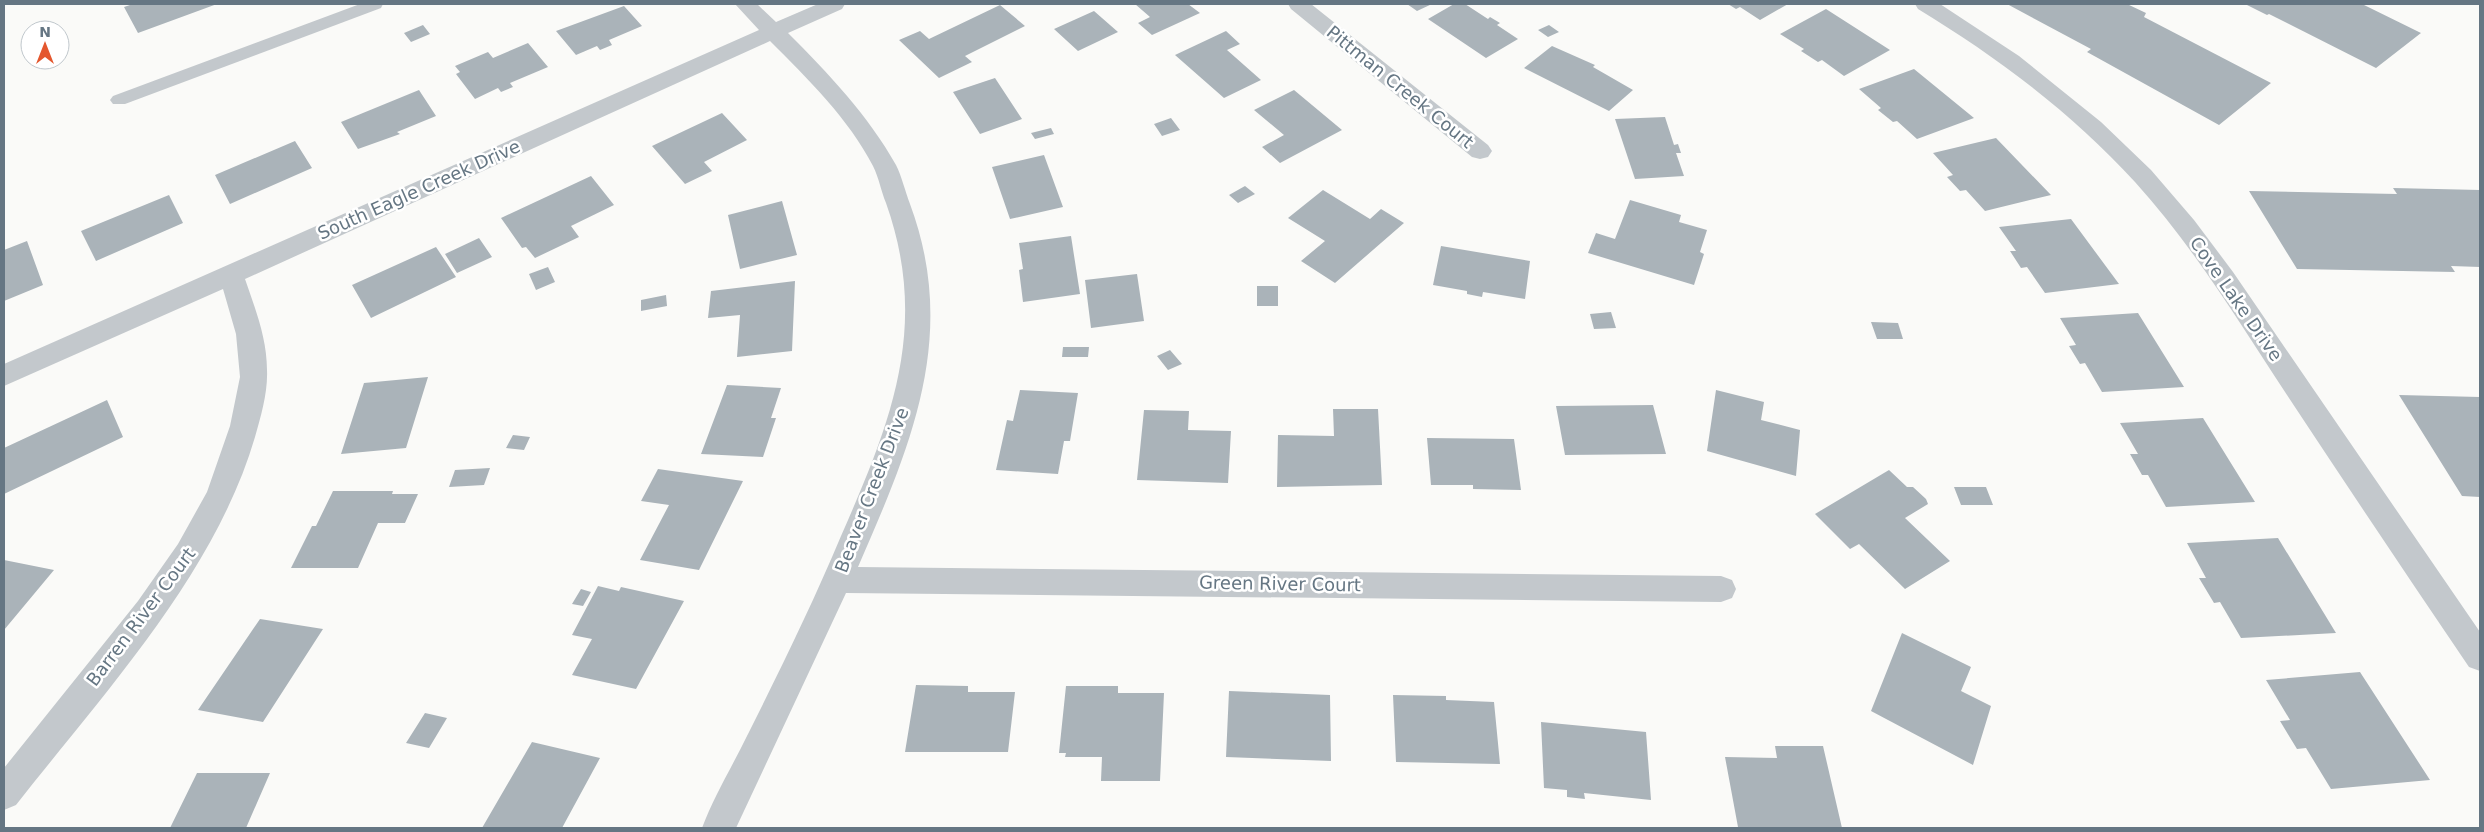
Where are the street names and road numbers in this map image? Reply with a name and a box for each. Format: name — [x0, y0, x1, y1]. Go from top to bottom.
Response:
street label: Pittman Creek Court — [1323, 21, 1478, 152]
street label: South Eagle Creek Drive — [314, 135, 523, 244]
street label: Cove Lake Drive — [2186, 233, 2287, 365]
street label: Beaver Creek Drive — [830, 404, 913, 575]
street label: Barren River Court — [82, 544, 199, 690]
street label: Green River Court — [1199, 572, 1361, 595]

